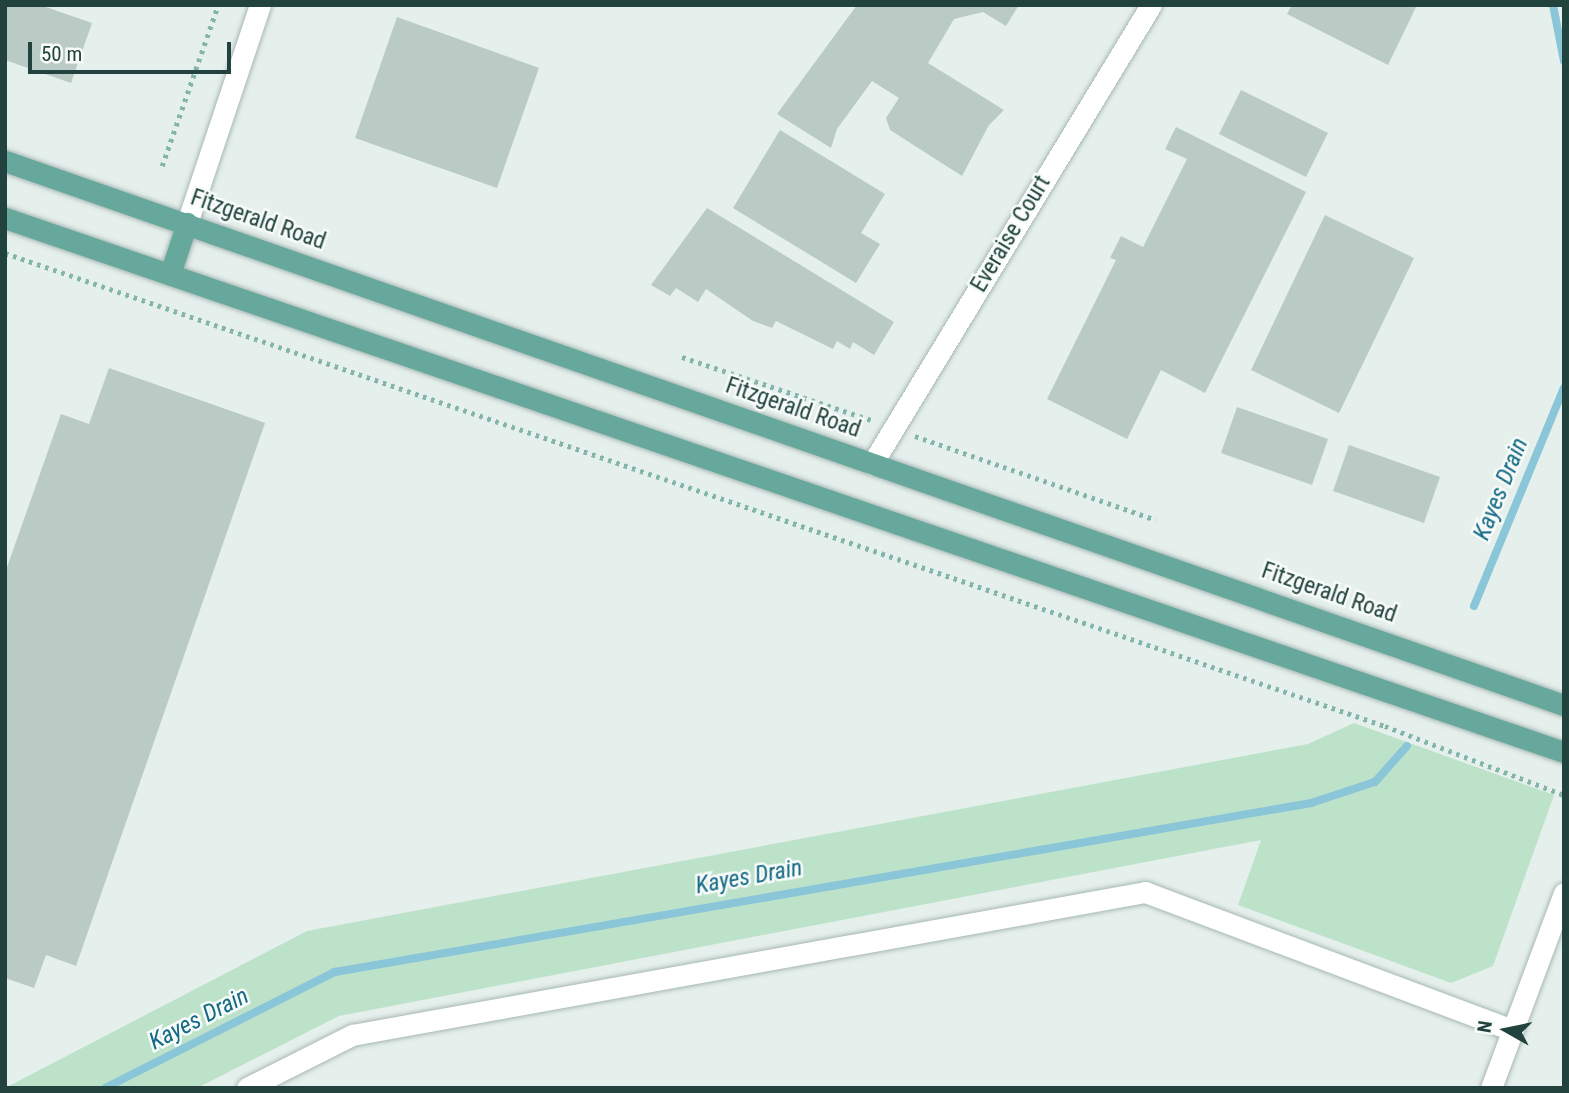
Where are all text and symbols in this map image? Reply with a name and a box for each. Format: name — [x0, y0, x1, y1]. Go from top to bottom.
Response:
scale bar — [32, 28, 234, 72]
text: 50 m — [41, 42, 82, 66]
street label: Everaise Court — [965, 171, 1057, 297]
street label: Fitzgerald Road — [187, 184, 329, 256]
street label: Fitzgerald Road — [722, 372, 864, 444]
water label: Kayes Drain — [1467, 434, 1535, 544]
street label: Fitzgerald Road — [1258, 557, 1400, 629]
water label: Kayes Drain — [693, 853, 805, 901]
water label: Kayes Drain — [144, 982, 254, 1056]
north arrow — [1471, 995, 1541, 1065]
text: N — [1472, 1019, 1497, 1034]

